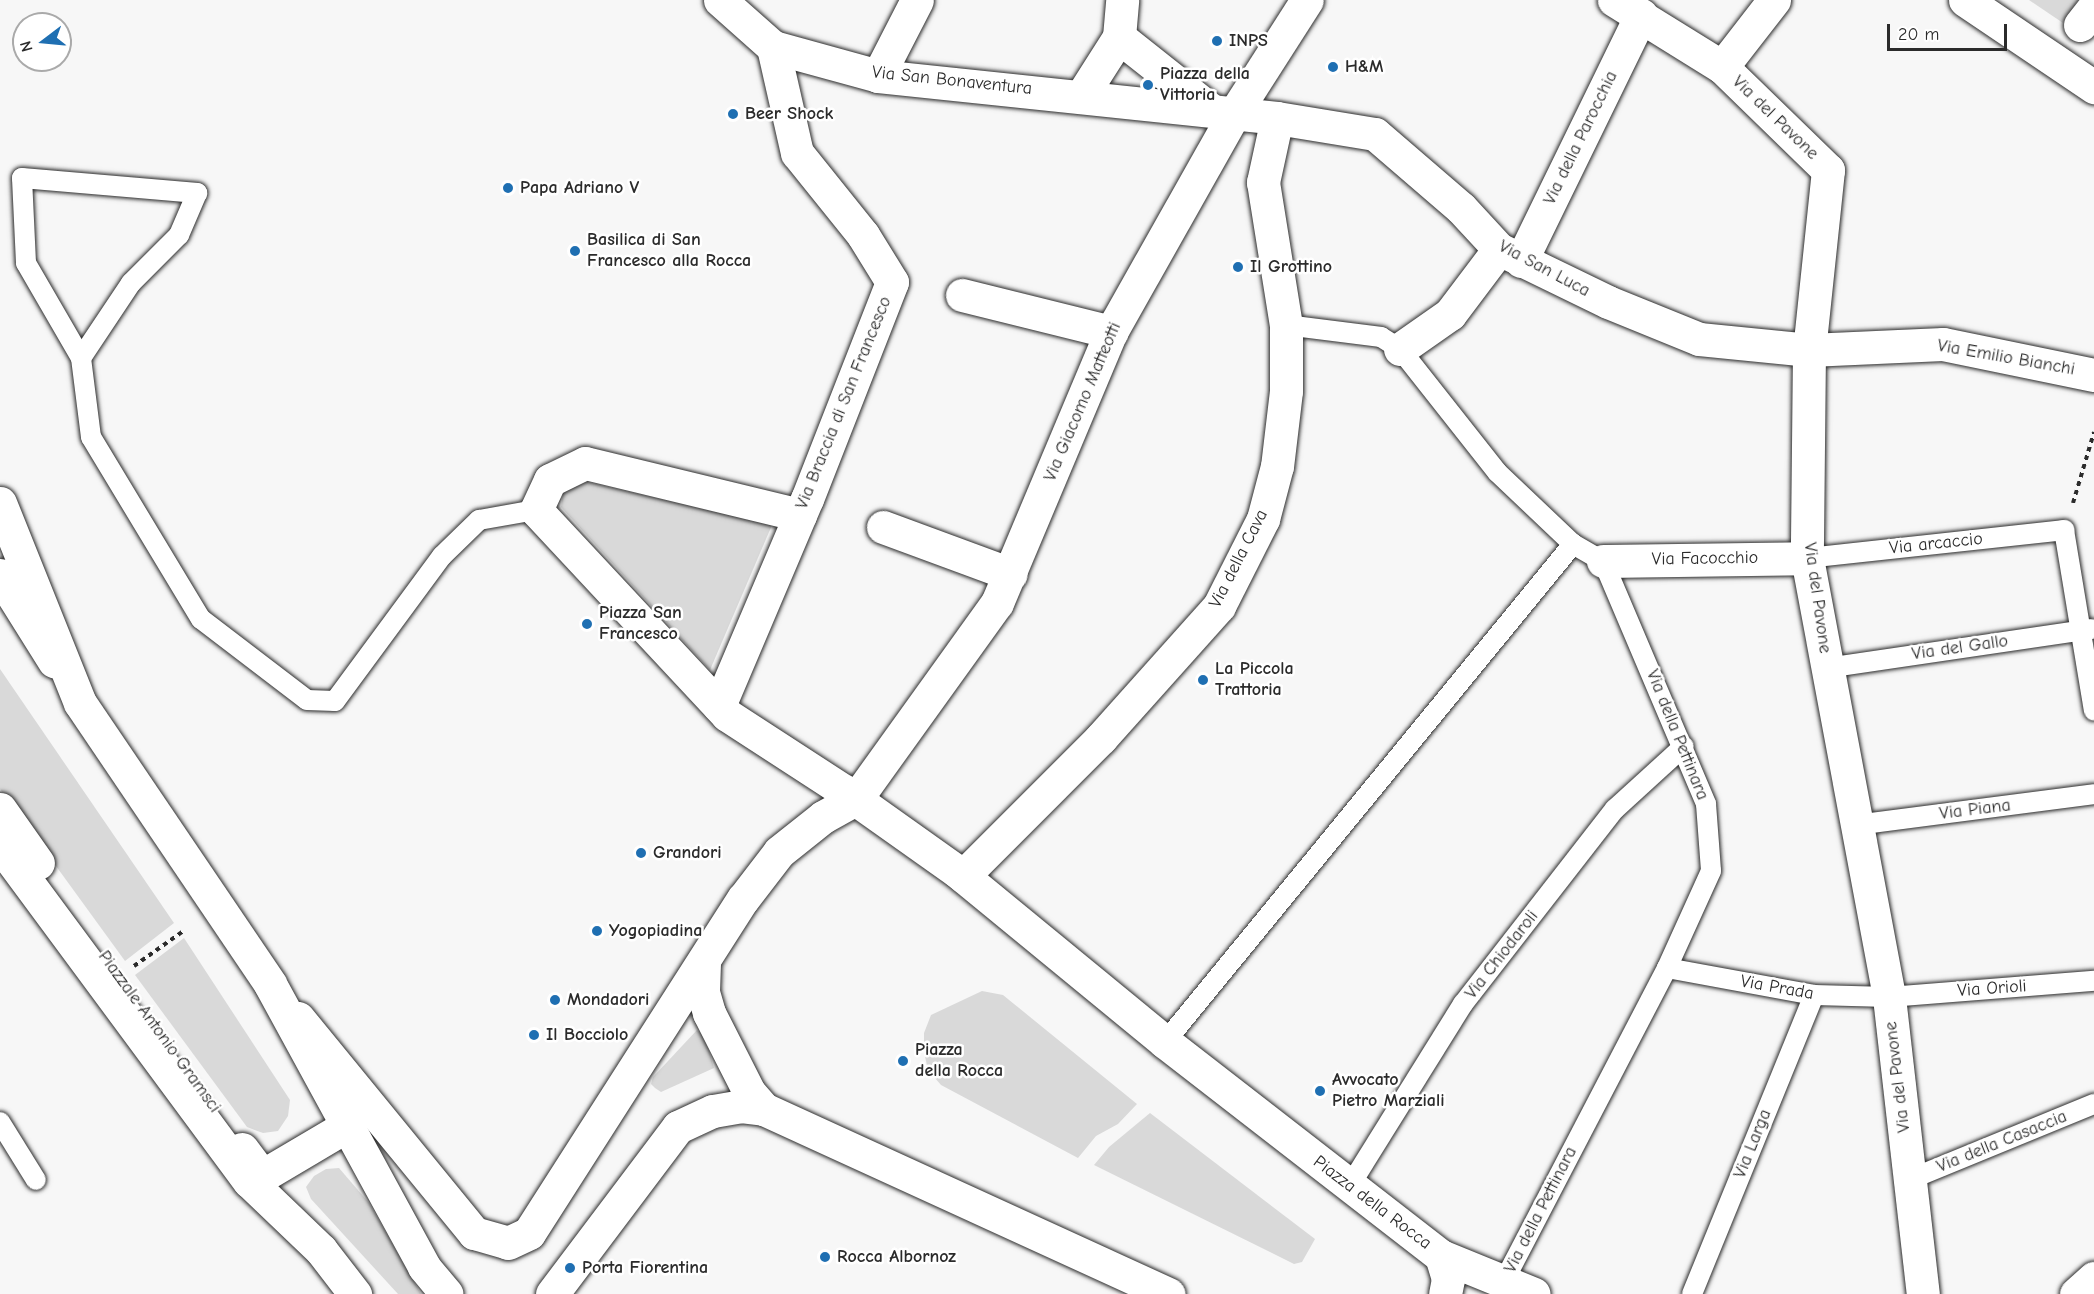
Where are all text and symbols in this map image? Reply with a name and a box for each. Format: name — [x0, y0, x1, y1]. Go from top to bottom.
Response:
north arrow — [12, 12, 72, 72]
scale bar — [1890, 12, 2010, 50]
text: 20 m — [1898, 24, 1939, 45]
place label: INPS — [1229, 30, 1268, 52]
marker: INPS — [1210, 34, 1224, 48]
text: N — [17, 39, 37, 54]
place label: H&M — [1345, 56, 1384, 78]
marker: H&M — [1326, 60, 1340, 74]
street label: Via San Bonaventura — [871, 62, 1033, 100]
place label: Piazza della Vittoria — [1160, 64, 1250, 106]
street label: Via della Parocchia — [1539, 68, 1623, 208]
street label: Via del Pavone — [1727, 71, 1823, 165]
marker: Piazza della Vittoria — [1141, 78, 1155, 92]
place label: Beer Shock — [745, 103, 833, 125]
marker: Beer Shock — [726, 107, 740, 121]
place label: Papa Adriano V — [520, 177, 639, 199]
marker: Papa Adriano V — [501, 181, 515, 195]
place label: Basilica di San Francesco alla Rocca — [587, 230, 751, 272]
street label: Via San Luca — [1495, 236, 1593, 302]
marker: Basilica di San Francesco alla Rocca — [568, 244, 582, 258]
place label: Il Grottino — [1250, 256, 1332, 278]
marker: Il Grottino — [1231, 260, 1245, 274]
street label: Via Braccia di San Francesco — [791, 293, 897, 513]
street label: Via Giacomo Matteotti — [1040, 319, 1126, 485]
street label: Via Emilio Bianchi — [1936, 335, 2076, 381]
street label: Via della Cava — [1205, 506, 1273, 612]
street label: Via arcaccio — [1888, 528, 1984, 560]
street label: Via del Pavone — [1799, 541, 1835, 655]
street label: Via Facocchio — [1652, 547, 1758, 571]
place label: Piazza San Francesco — [599, 603, 682, 646]
marker: Piazza San Francesco — [580, 617, 594, 631]
street label: Via del Gallo — [1910, 631, 2010, 665]
place label: La Piccola Trattoria — [1215, 659, 1294, 702]
street label: Via della Pettinara — [1641, 667, 1713, 803]
marker: La Piccola Trattoria — [1196, 673, 1210, 687]
street label: Via Piana — [1938, 795, 2012, 825]
place label: Grandori — [653, 842, 722, 864]
marker: Grandori — [634, 846, 648, 860]
street label: Via Chiodaroli — [1461, 906, 1543, 1004]
place label: Yogopiadina — [609, 920, 702, 942]
marker: Yogopiadina — [590, 924, 604, 938]
street label: Piazzale Antonio Gramsci — [93, 947, 225, 1117]
street label: Via Prada — [1739, 971, 1815, 1005]
street label: Via Orioli — [1957, 976, 2027, 1002]
place label: Mondadori — [567, 989, 649, 1011]
marker: Mondadori — [548, 993, 562, 1007]
street label: Via del Pavone — [1880, 1020, 1916, 1134]
place label: Il Bocciolo — [546, 1024, 628, 1046]
marker: Il Bocciolo — [527, 1028, 541, 1042]
place label: Piazza della Rocca — [915, 1040, 1003, 1082]
marker: Piazza della Rocca — [896, 1054, 910, 1068]
place label: Avvocato Pietro Marziali — [1332, 1070, 1445, 1112]
marker: Avvocato Pietro Marziali — [1313, 1084, 1327, 1098]
street label: Via Larga — [1729, 1106, 1777, 1182]
street label: Via della Casaccia — [1934, 1106, 2070, 1178]
street label: Via della Pettinara — [1500, 1143, 1582, 1277]
street label: Piazza della Rocca — [1309, 1152, 1435, 1254]
place label: Rocca Albornoz — [837, 1246, 956, 1268]
marker: Rocca Albornoz — [818, 1250, 832, 1264]
place label: Porta Fiorentina — [582, 1257, 708, 1279]
marker: Porta Fiorentina — [563, 1261, 577, 1275]

